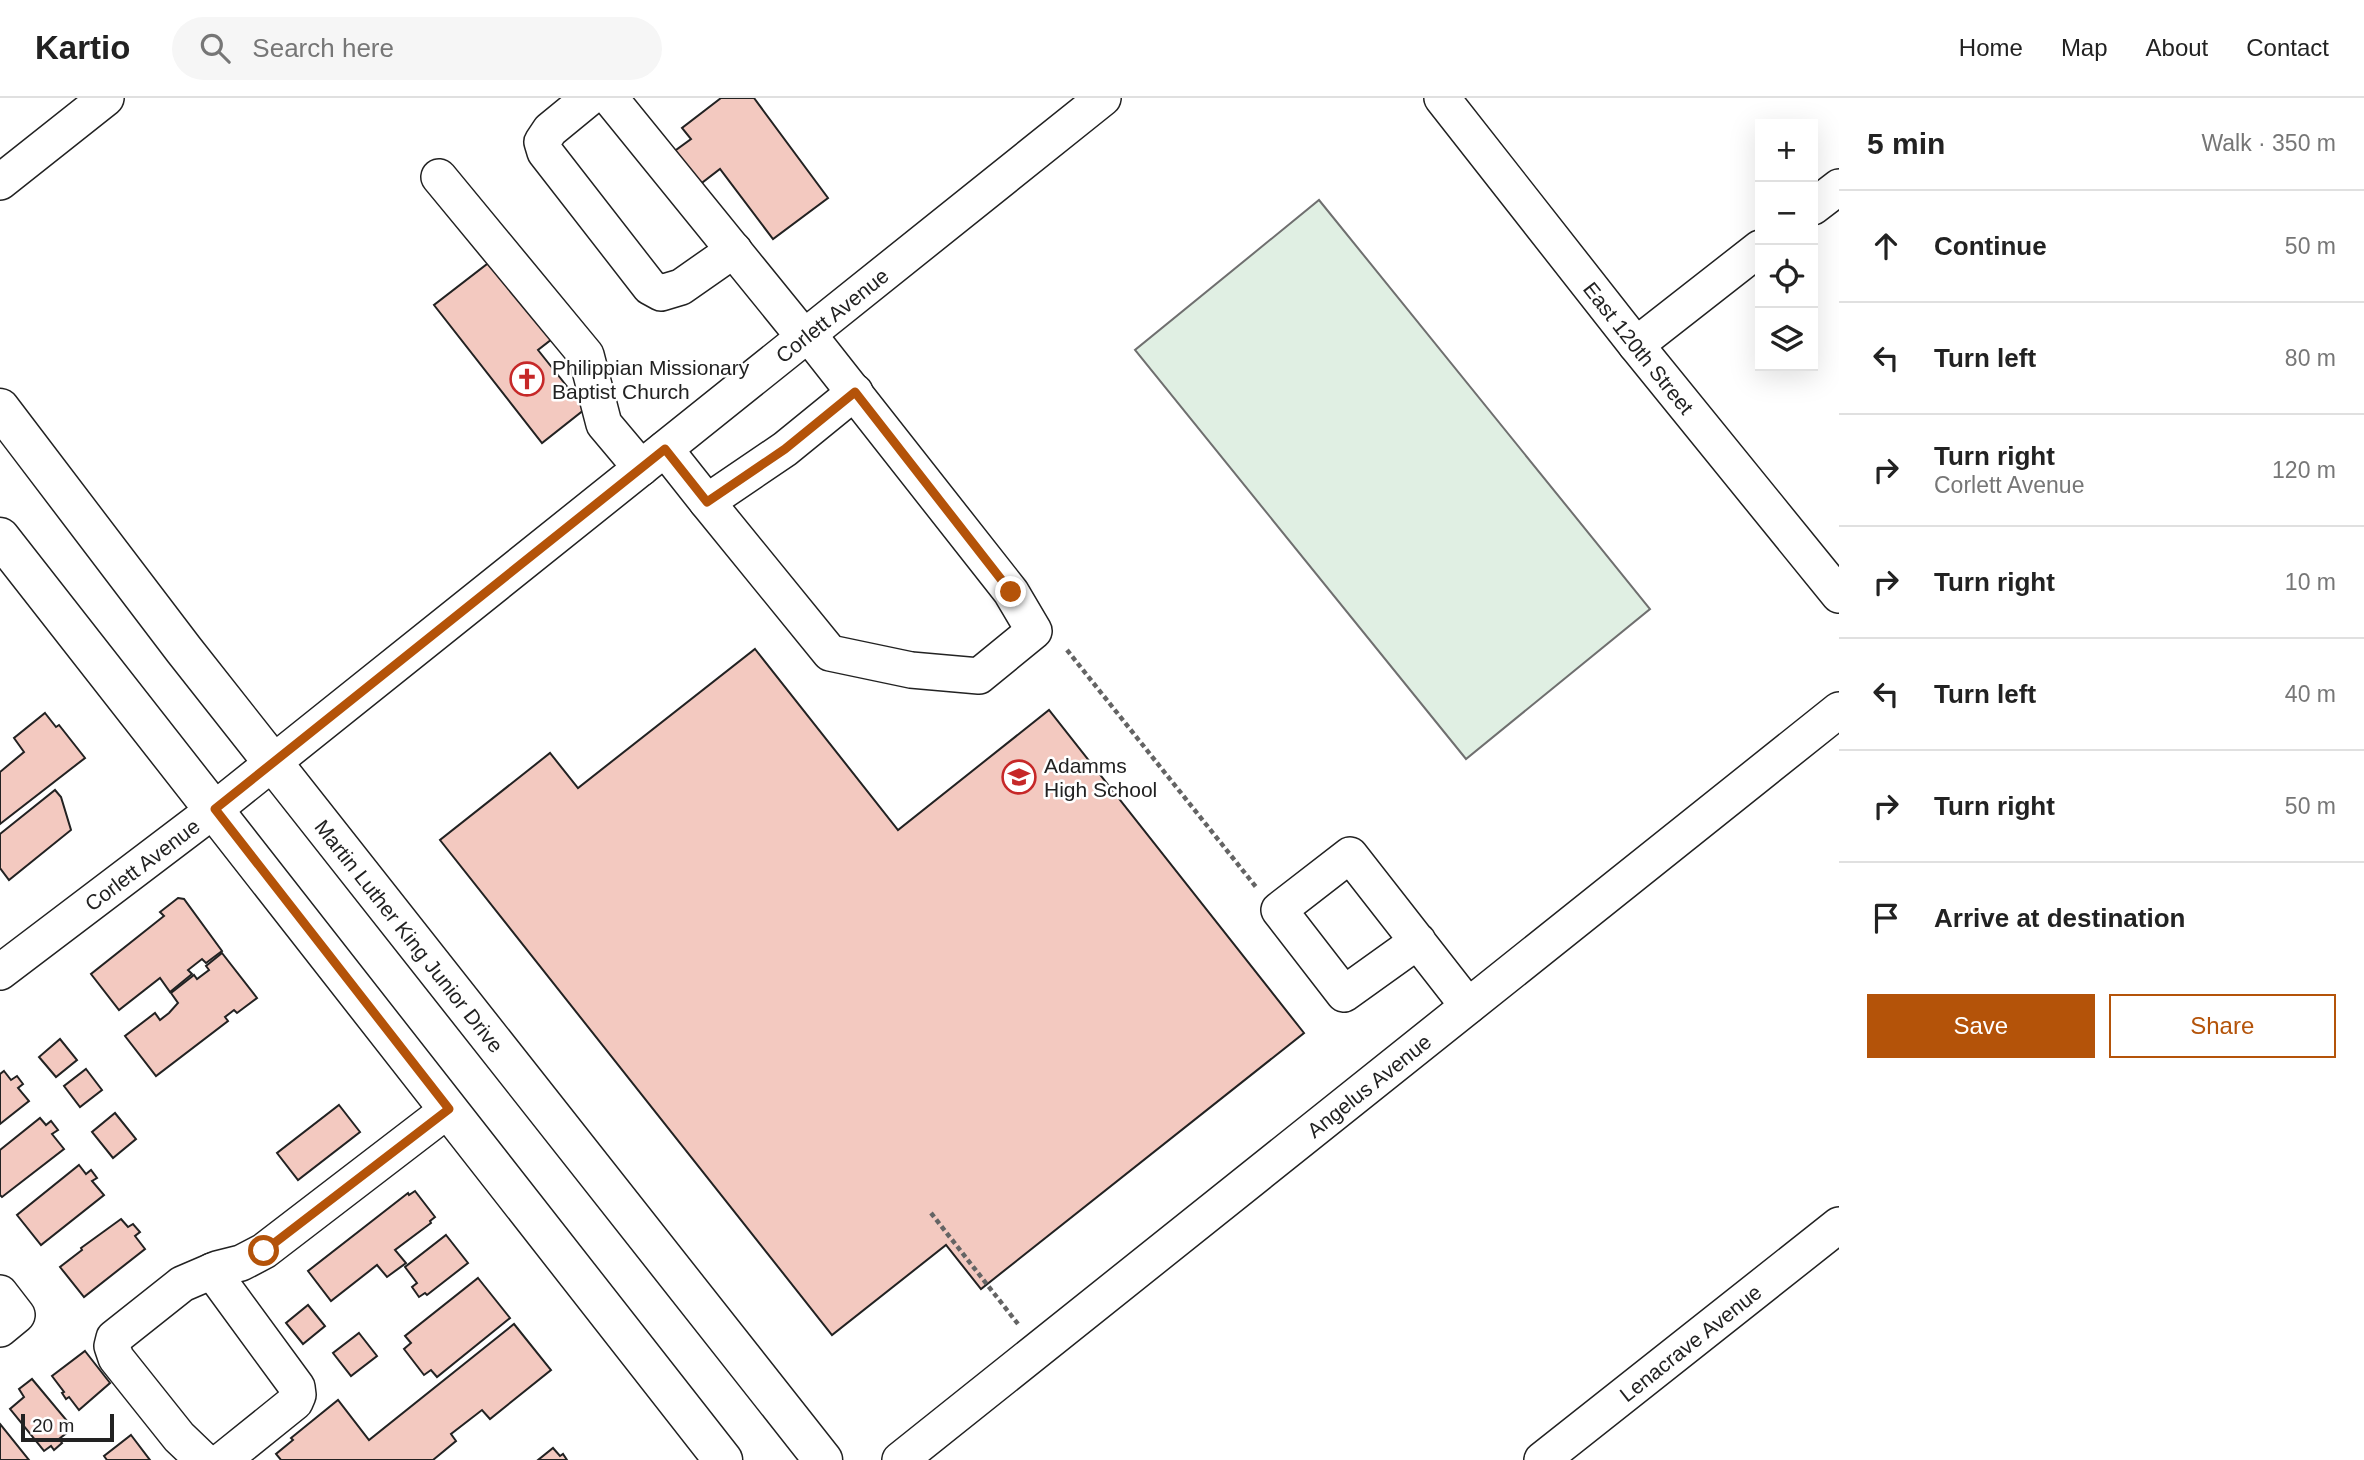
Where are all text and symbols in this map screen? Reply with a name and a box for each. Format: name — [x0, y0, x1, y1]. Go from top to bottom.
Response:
search box — [172, 17, 662, 80]
text: Kartio — [35, 29, 130, 66]
icon: search — [196, 29, 234, 67]
text: Search here — [252, 33, 394, 63]
text: Home — [1959, 34, 2023, 61]
text: Map — [2061, 34, 2108, 61]
text: About — [2146, 34, 2208, 61]
text: Contact — [2246, 34, 2329, 61]
map controls — [1755, 119, 1818, 371]
button: + — [1755, 119, 1818, 182]
text: 5 min — [1867, 127, 1945, 160]
text: Walk · 350 m — [2201, 130, 2336, 156]
button: − — [1755, 182, 1818, 245]
icon: ahead — [1867, 227, 1905, 265]
text: Continue — [1934, 231, 2047, 261]
text: 50 m — [2285, 233, 2336, 259]
button: locate — [1755, 245, 1818, 308]
street label: Corlett Avenue — [771, 263, 893, 367]
street label: East 120th Street — [1579, 277, 1699, 418]
button: layers — [1755, 308, 1818, 371]
icon: left — [1867, 339, 1905, 377]
text: Turn left — [1934, 343, 2036, 373]
text: 80 m — [2285, 345, 2336, 371]
place label: Philippian Missionary Baptist Church — [552, 356, 750, 403]
church icon: Philippian Missionary Baptist Church — [508, 360, 546, 398]
text: Turn right — [1934, 441, 2055, 471]
icon: right — [1867, 451, 1905, 489]
text: 120 m — [2272, 457, 2336, 483]
text: Corlett Avenue — [1934, 472, 2084, 498]
icon: right — [1867, 563, 1905, 601]
text: Turn right — [1934, 567, 2055, 597]
text: 10 m — [2285, 569, 2336, 595]
route end — [995, 576, 1026, 607]
icon: left — [1867, 675, 1905, 713]
text: Turn left — [1934, 679, 2036, 709]
text: 40 m — [2285, 681, 2336, 707]
place label: Adamms High School — [1044, 754, 1157, 801]
school or university icon: Adamms High School — [1000, 758, 1038, 796]
icon: right — [1867, 787, 1905, 825]
text: Turn right — [1934, 791, 2055, 821]
text: 50 m — [2285, 793, 2336, 819]
street label: Corlett Avenue — [80, 814, 204, 915]
street label: Martin Luther King Junior Drive — [311, 815, 508, 1057]
icon: arrive — [1867, 899, 1905, 937]
text: Arrive at destination — [1934, 903, 2185, 933]
button: Save — [1867, 994, 2095, 1058]
button: Share — [2109, 994, 2336, 1058]
street label: Angelus Avenue — [1302, 1029, 1435, 1142]
route start — [248, 1235, 279, 1266]
street label: Lenacrave Avenue — [1615, 1280, 1765, 1406]
scale bar — [21, 1411, 114, 1443]
text: 20 m — [32, 1415, 74, 1436]

